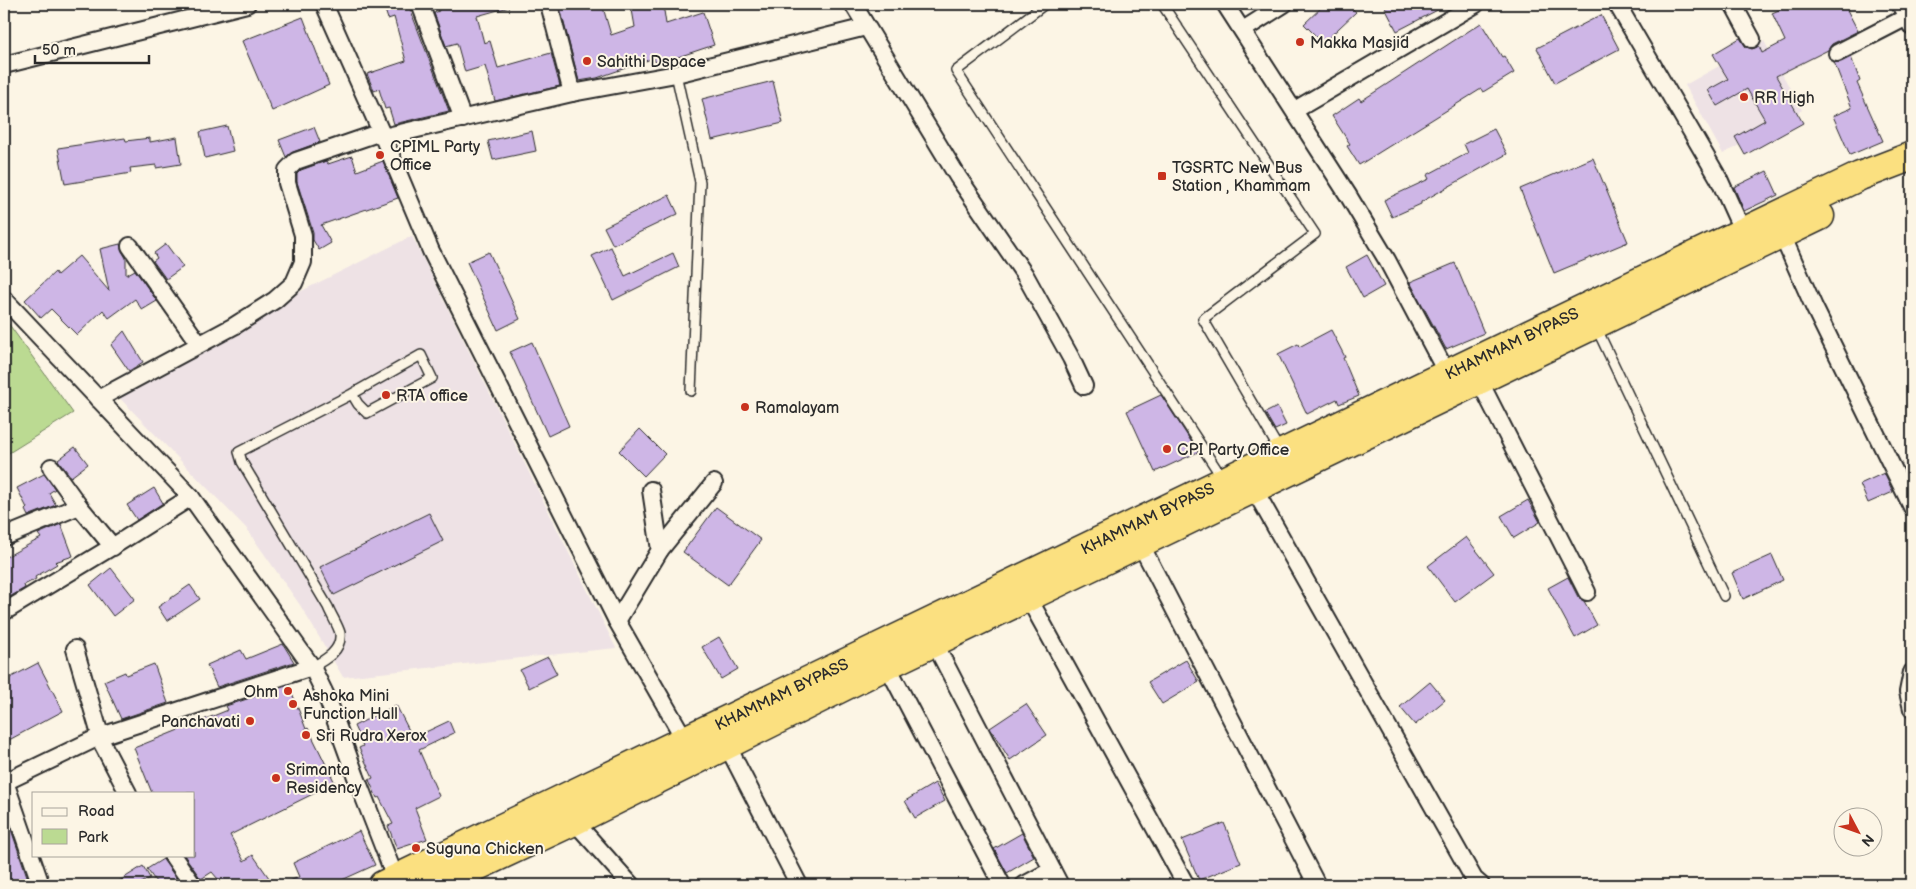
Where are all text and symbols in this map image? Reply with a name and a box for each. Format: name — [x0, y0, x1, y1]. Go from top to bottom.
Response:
scale bar — [35, 32, 149, 64]
place label: Makka Masjid — [1310, 34, 1409, 53]
marker: Makka Masjid — [1294, 36, 1306, 48]
text: 50 m — [42, 41, 76, 60]
place label: Sahithi Dspace — [597, 53, 707, 72]
marker: Sahithi Dspace — [581, 55, 593, 67]
place label: RR High — [1754, 89, 1815, 108]
marker: RR High — [1738, 91, 1750, 103]
place label: CPIML Party Office — [390, 138, 481, 175]
marker: CPIML Party Office — [374, 149, 386, 161]
place label: TGSRTC New Bus Station , Khammam — [1172, 159, 1310, 196]
marker: TGSRTC New Bus Station , Khammam — [1156, 170, 1168, 182]
street label: KHAMMAM BYPASS — [1442, 304, 1582, 385]
place label: RTA office — [396, 387, 468, 406]
marker: RTA office — [380, 389, 392, 401]
place label: Ramalayam — [755, 399, 839, 418]
marker: Ramalayam — [739, 401, 751, 413]
place label: CPI Party Office — [1177, 441, 1290, 460]
marker: CPI Party Office — [1161, 443, 1173, 455]
street label: KHAMMAM BYPASS — [1078, 479, 1218, 559]
street label: KHAMMAM BYPASS — [712, 655, 852, 735]
place label: Ohm — [244, 683, 278, 702]
marker: Ohm — [282, 685, 294, 697]
place label: Ashoka Mini Function Hall — [303, 687, 398, 724]
marker: Ashoka Mini Function Hall — [287, 698, 299, 710]
place label: Panchavati — [161, 713, 240, 732]
marker: Panchavati — [244, 715, 256, 727]
place label: Sri Rudra Xerox — [316, 727, 427, 746]
marker: Sri Rudra Xerox — [300, 729, 312, 741]
place label: Srimanta Residency — [286, 761, 363, 798]
marker: Srimanta Residency — [270, 772, 282, 784]
legend — [32, 792, 195, 856]
text: Road — [78, 802, 114, 821]
north arrow — [1834, 806, 1884, 856]
text: Park — [78, 828, 109, 847]
text: N — [1858, 831, 1877, 850]
place label: Suguna Chicken — [426, 840, 544, 859]
marker: Suguna Chicken — [410, 842, 422, 854]

